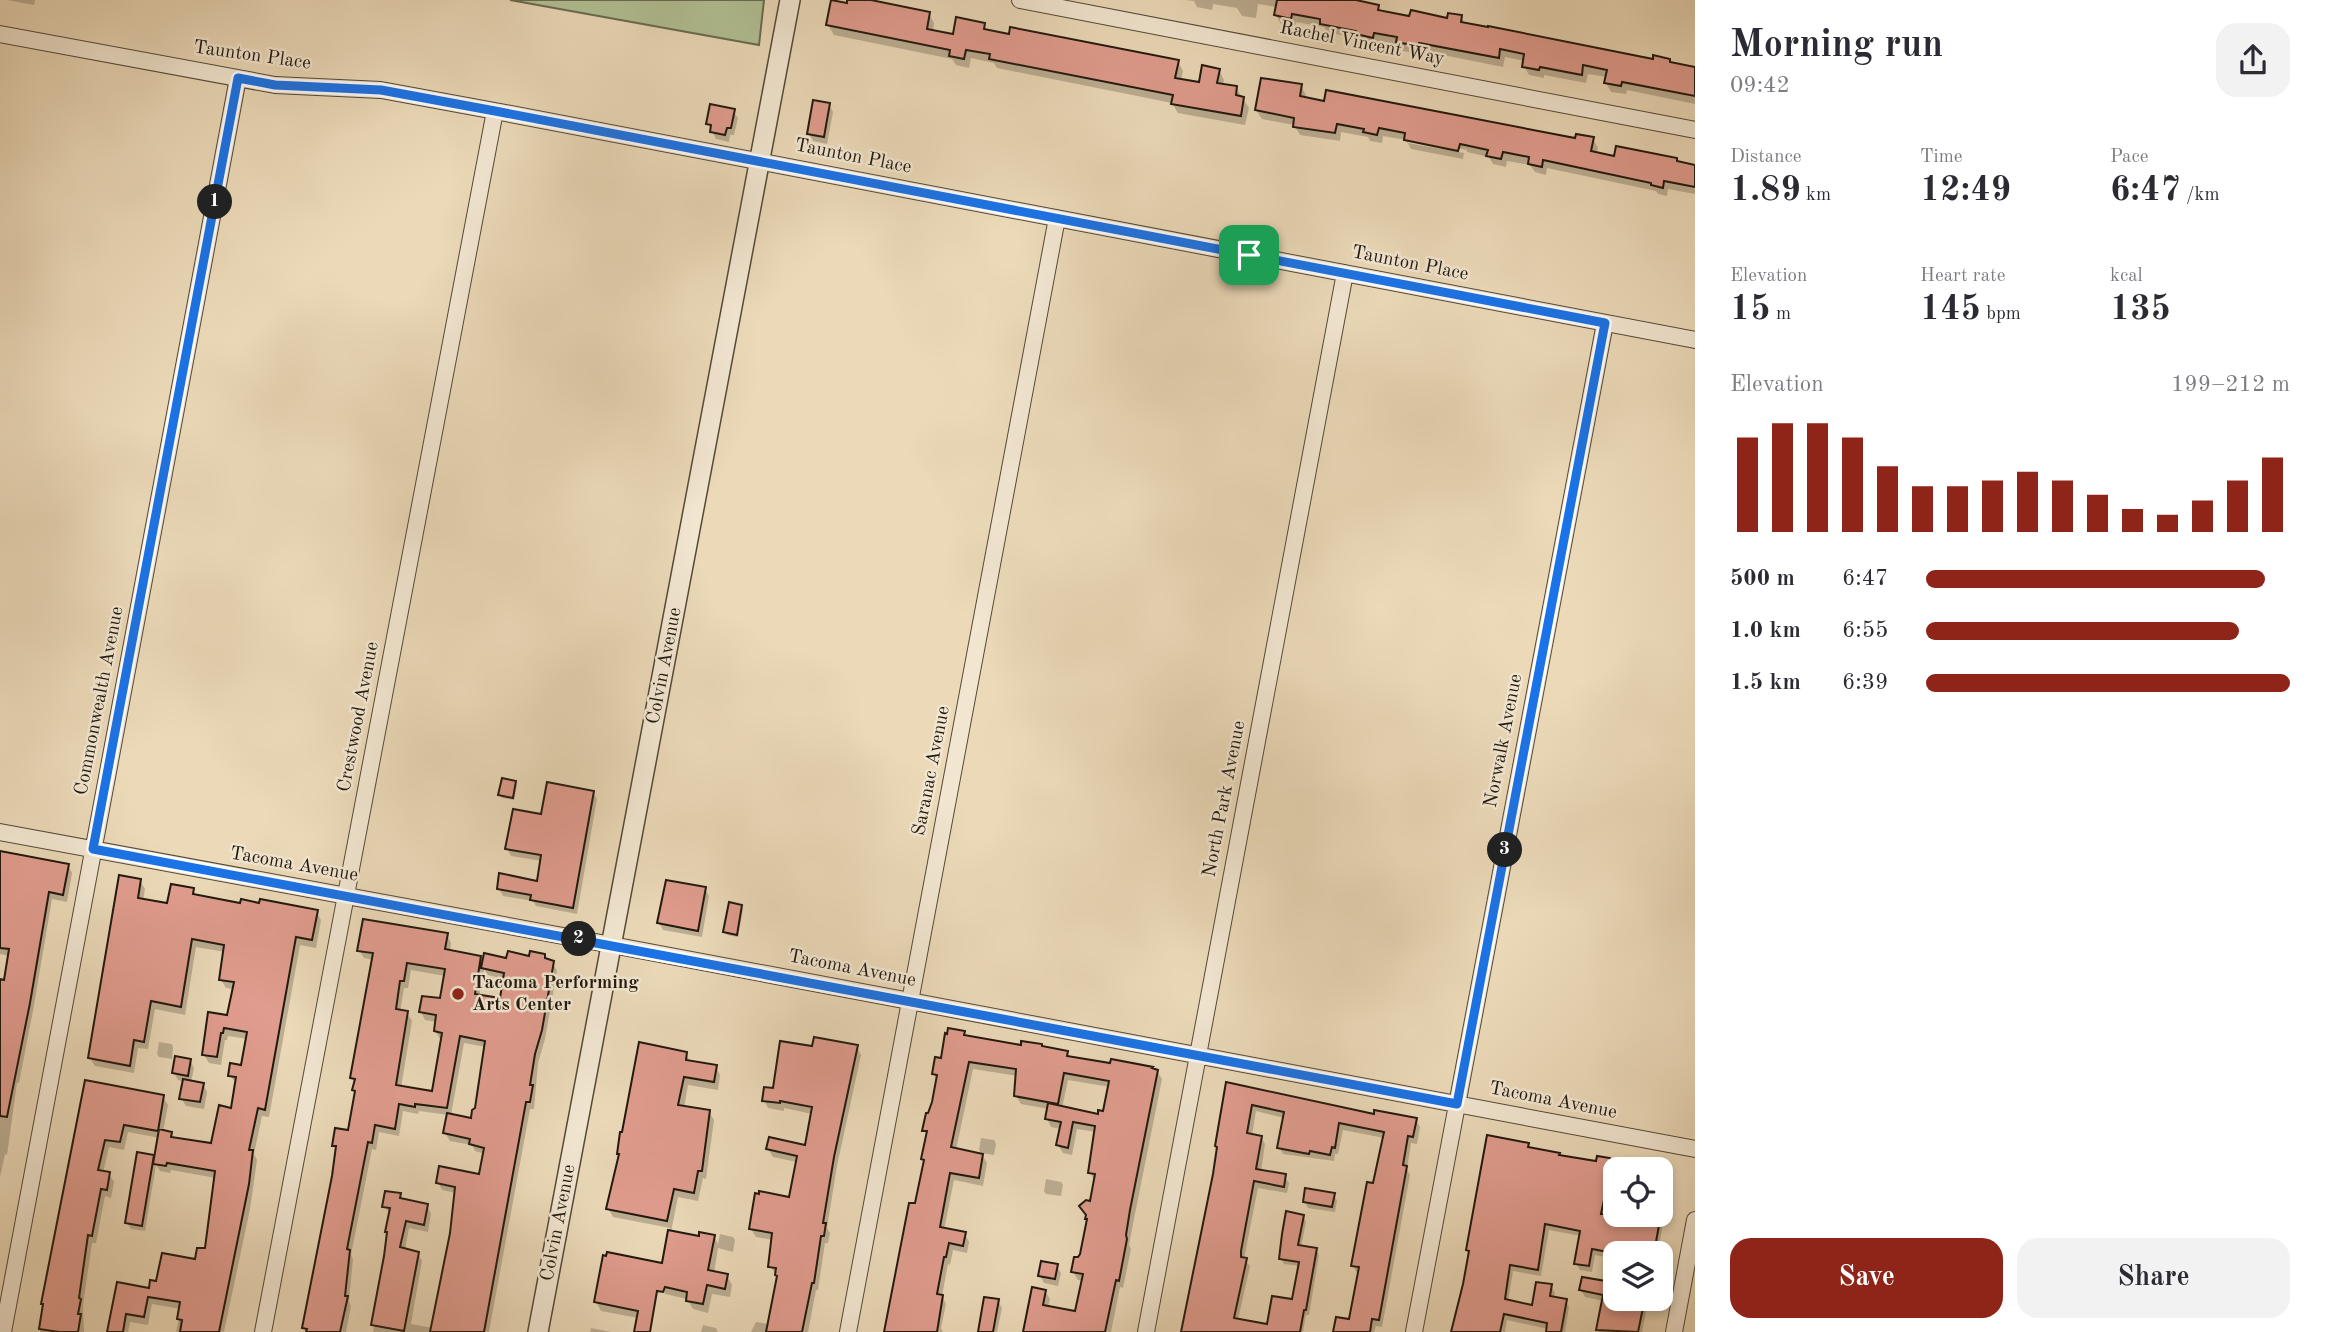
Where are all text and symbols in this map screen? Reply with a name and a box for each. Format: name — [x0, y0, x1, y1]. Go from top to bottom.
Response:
street label: Rachel Vincent Way — [1278, 19, 1446, 69]
button: share — [2216, 23, 2290, 97]
text: Morning run — [1730, 27, 1943, 65]
street label: Taunton Place — [192, 38, 312, 74]
text: 09:42 — [1730, 74, 1790, 97]
street label: Taunton Place — [793, 136, 913, 178]
text: Distance — [1730, 148, 1802, 167]
text: Time — [1920, 148, 1963, 167]
text: Pace — [2110, 148, 2149, 167]
text: 1.89 — [1730, 173, 1801, 208]
text: 12:49 — [1920, 173, 2011, 208]
text: 6:47 — [2110, 173, 2181, 208]
pin: 1 — [198, 184, 232, 220]
text: km — [1801, 186, 1831, 205]
text: /km — [2181, 186, 2220, 205]
text: 1 — [209, 192, 220, 211]
pin — [1219, 225, 1279, 285]
icon: arrive — [1230, 236, 1268, 274]
street label: Taunton Place — [1350, 243, 1470, 285]
text: Elevation — [1730, 267, 1807, 286]
text: Heart rate — [1920, 267, 2005, 286]
text: kcal — [2110, 267, 2143, 286]
text: 15 — [1730, 292, 1771, 327]
text: 145 — [1920, 292, 1981, 327]
text: 135 — [2110, 292, 2171, 327]
text: m — [1771, 305, 1791, 324]
text: bpm — [1981, 305, 2021, 324]
text: Elevation — [1730, 373, 1824, 396]
text: 199–212 m — [2171, 373, 2290, 396]
text: 500 m — [1730, 567, 1795, 590]
text: 6:47 — [1842, 567, 1888, 590]
street label: Commonwealth Avenue — [72, 605, 128, 797]
street label: Colvin Avenue — [644, 606, 686, 726]
text: 1.0 km — [1730, 619, 1801, 642]
text: 6:55 — [1842, 619, 1888, 642]
street label: Crestwood Avenue — [335, 640, 383, 794]
text: 1.5 km — [1730, 671, 1801, 694]
text: 6:39 — [1842, 671, 1888, 694]
street label: Norwalk Avenue — [1482, 672, 1526, 810]
street label: Saranac Avenue — [910, 704, 954, 838]
street label: North Park Avenue — [1201, 719, 1249, 879]
pin: 3 — [1488, 832, 1522, 868]
text: 3 — [1499, 840, 1510, 859]
street label: Tacoma Avenue — [228, 844, 360, 886]
pin: 2 — [562, 922, 596, 956]
text: 2 — [573, 929, 584, 948]
street label: Tacoma Avenue — [786, 947, 918, 991]
place label: Tacoma Performing Arts Center — [472, 974, 639, 1015]
marker: Tacoma Performing Arts Center — [450, 986, 466, 1002]
street label: Tacoma Avenue — [1487, 1079, 1619, 1123]
map controls — [1603, 1157, 1673, 1311]
button: locate — [1603, 1157, 1673, 1227]
street label: Colvin Avenue — [538, 1163, 580, 1283]
button: Save — [1730, 1238, 2003, 1318]
button: Share — [2017, 1238, 2290, 1318]
button: layers — [1603, 1241, 1673, 1311]

